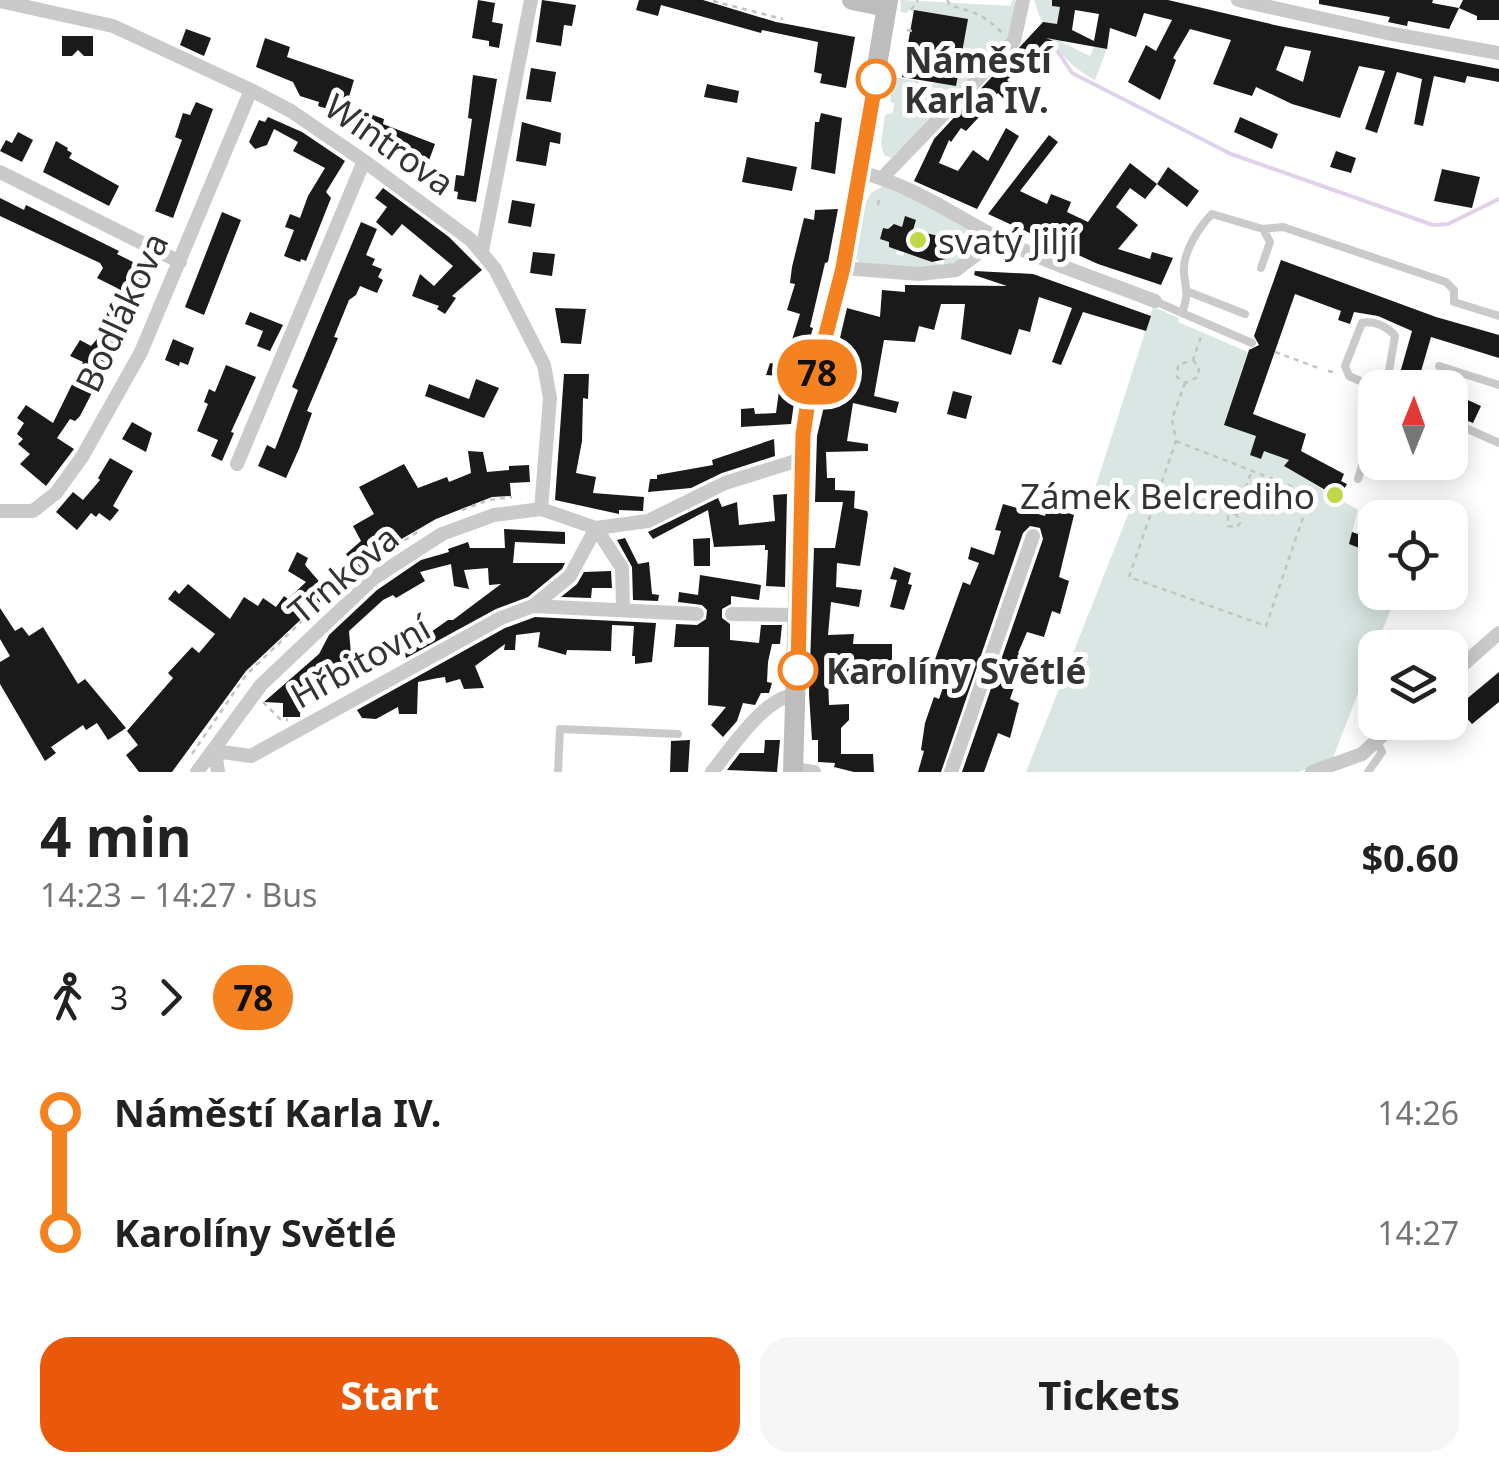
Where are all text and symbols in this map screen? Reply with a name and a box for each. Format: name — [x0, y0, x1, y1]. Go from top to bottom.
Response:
place label: Náměstí Karla IV. — [904, 36, 1054, 123]
marker: Náměstí Karla IV. — [857, 60, 895, 98]
street label: Wintrova — [316, 82, 464, 206]
place label: svatý Jiljí — [938, 217, 1078, 264]
street label: Bodlákova — [64, 225, 178, 399]
marker: svatý Jiljí — [907, 229, 929, 251]
line badge: 78 — [772, 340, 862, 404]
text: 78 — [797, 349, 837, 396]
north arrow — [1358, 370, 1468, 480]
map controls — [1358, 370, 1468, 740]
place label: Zámek Belcrediho — [1020, 472, 1315, 519]
marker: Zámek Belcrediho — [1324, 484, 1346, 506]
button: locate — [1358, 500, 1468, 610]
street label: Trnkova — [278, 514, 408, 634]
street label: Hřbitovní — [282, 603, 439, 719]
button: layers — [1358, 630, 1468, 740]
place label: Karolíny Světlé — [826, 647, 1086, 694]
marker: Karolíny Světlé — [779, 651, 817, 689]
text: 4 min — [40, 798, 192, 873]
text: $0.60 — [1361, 831, 1459, 883]
text: 14:23 – 14:27 · Bus — [40, 873, 317, 916]
icon: walk — [40, 970, 95, 1025]
icon: forward — [143, 970, 198, 1025]
text: 78 — [233, 974, 273, 1021]
text: 3 — [110, 976, 128, 1019]
text: Náměstí Karla IV. — [114, 1086, 441, 1138]
text: 14:26 — [1377, 1091, 1459, 1134]
text: Karolíny Světlé — [114, 1206, 397, 1258]
text: 14:27 — [1377, 1211, 1459, 1254]
button: Start — [40, 1337, 740, 1452]
button: Tickets — [760, 1337, 1459, 1452]

